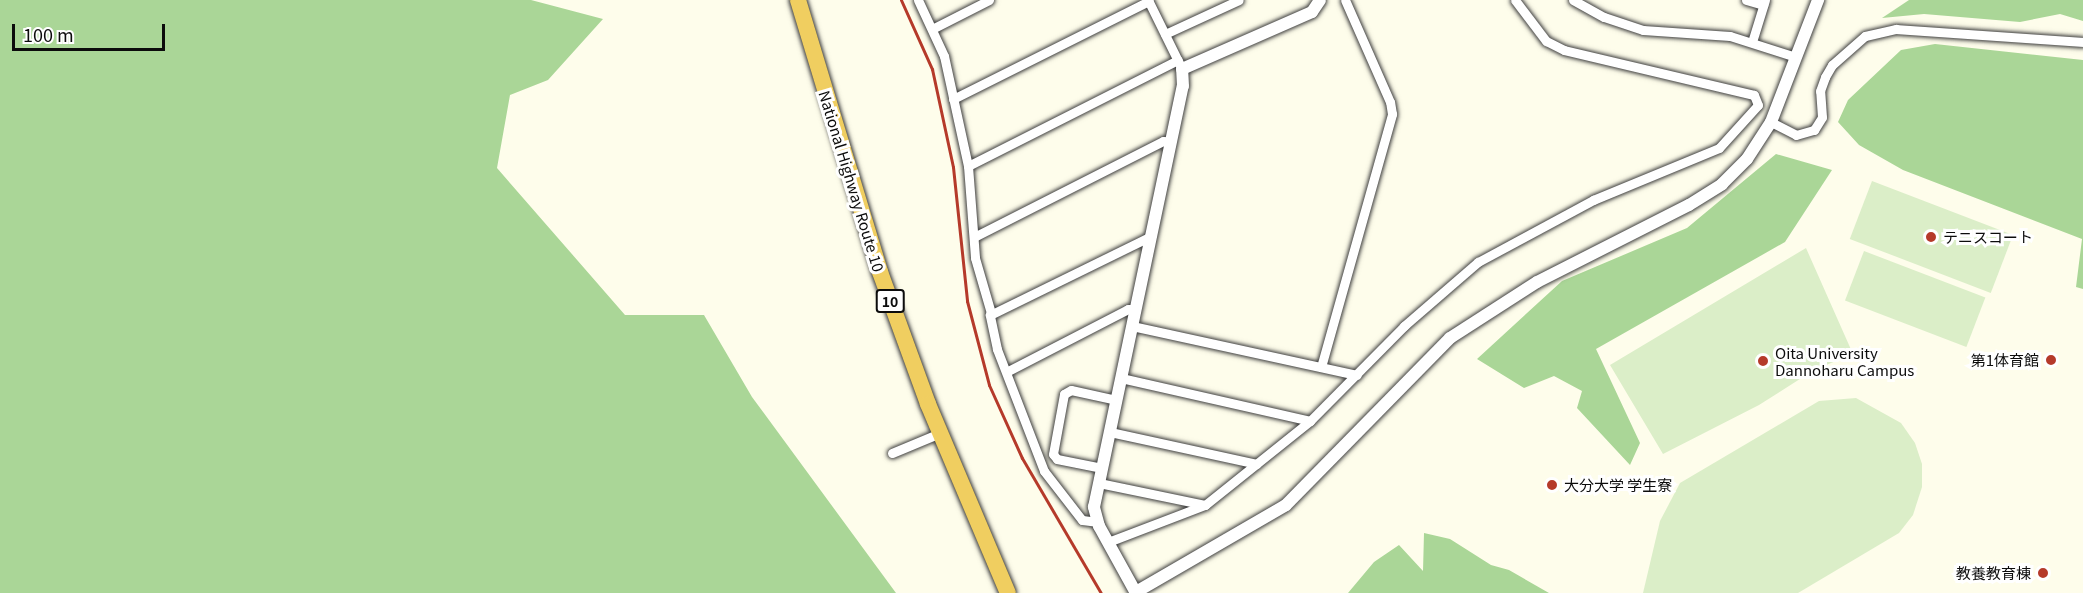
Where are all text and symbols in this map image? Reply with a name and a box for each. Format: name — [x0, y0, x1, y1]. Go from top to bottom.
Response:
scale bar — [15, 12, 168, 50]
text: 100 m — [23, 21, 74, 47]
street label: National Highway Route 10 — [816, 88, 888, 274]
place label: テニスコート — [1943, 228, 2033, 246]
marker: テニスコート — [1924, 230, 1938, 244]
road number: 10 — [875, 290, 905, 312]
place label: Oita University Dannoharu Campus — [1775, 343, 1914, 378]
place label: 第1体育館 — [1971, 351, 2039, 369]
marker: 第1体育館 — [2044, 353, 2058, 367]
marker: Oita University Dannoharu Campus — [1756, 354, 1770, 368]
place label: 大分大学 学生寮 — [1564, 476, 1672, 494]
marker: 大分大学 学生寮 — [1545, 478, 1559, 492]
place label: 教養教育棟 — [1956, 564, 2031, 582]
marker: 教養教育棟 — [2036, 566, 2050, 580]

